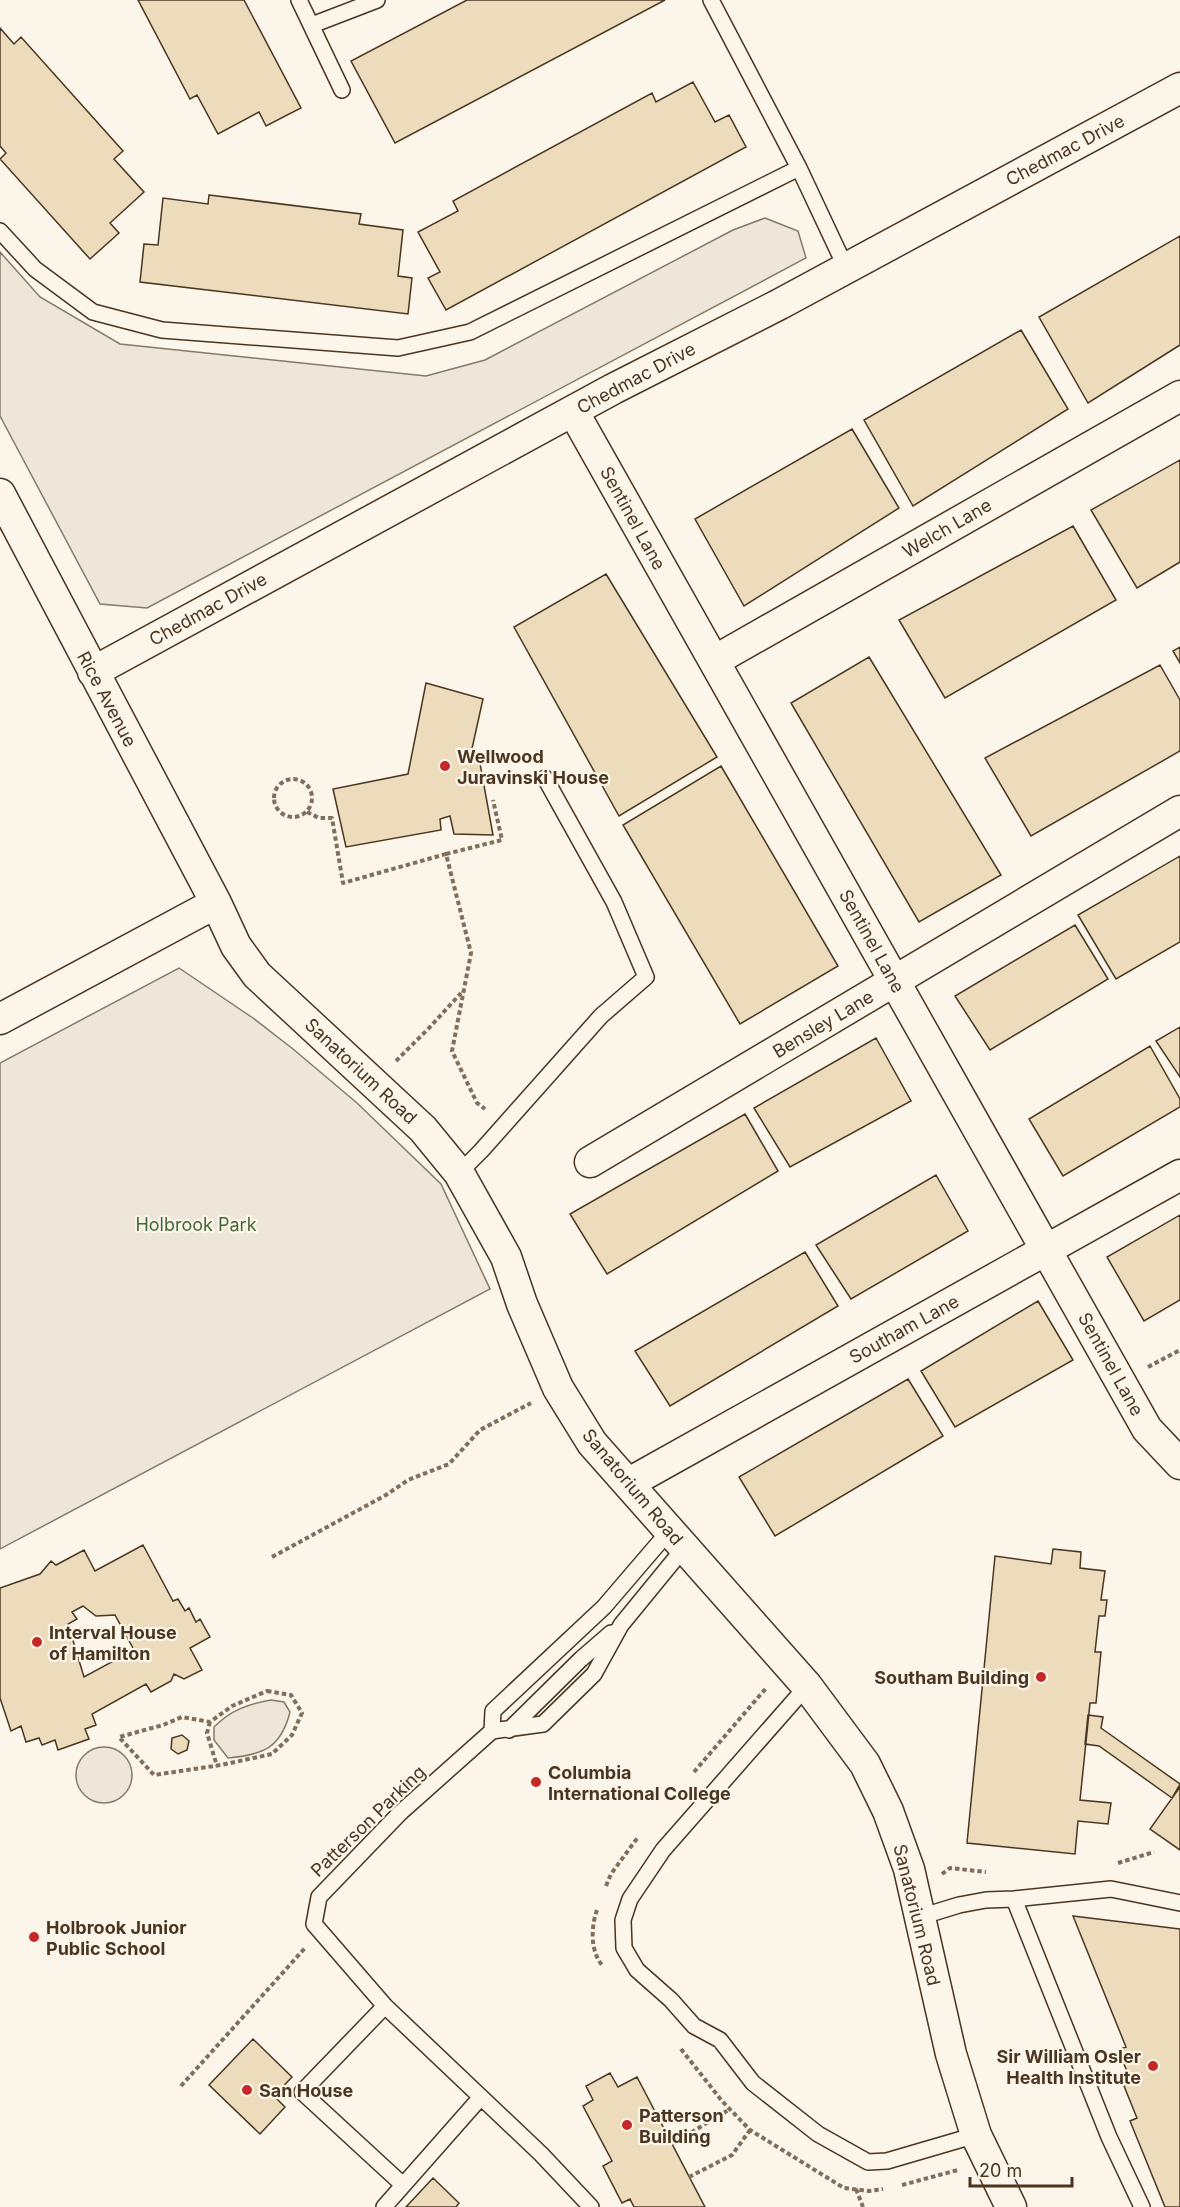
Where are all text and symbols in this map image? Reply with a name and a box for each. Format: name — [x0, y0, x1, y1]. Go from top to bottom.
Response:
street label: Chedmac Drive — [1002, 110, 1128, 190]
street label: Chedmac Drive — [573, 338, 699, 418]
street label: Sentinel Lane — [596, 463, 670, 573]
street label: Welch Lane — [899, 494, 995, 562]
street label: Chedmac Drive — [146, 568, 270, 650]
street label: Rice Avenue — [73, 648, 141, 750]
place label: Wellwood Juravinski House — [457, 746, 609, 788]
marker: Wellwood Juravinski House — [438, 759, 452, 773]
street label: Sentinel Lane — [835, 886, 909, 996]
street label: Bensley Lane — [769, 986, 877, 1062]
street label: Sanatorium Road — [301, 1014, 421, 1128]
park label: Holbrook Park — [135, 1214, 257, 1235]
street label: Southam Lane — [846, 1290, 962, 1368]
street label: Sentinel Lane — [1074, 1309, 1148, 1419]
street label: Sanatorium Road — [578, 1425, 688, 1549]
place label: Interval House of Hamilton — [49, 1622, 177, 1664]
marker: Interval House of Hamilton — [30, 1635, 44, 1649]
place label: Southam Building — [874, 1667, 1029, 1688]
marker: Southam Building — [1034, 1670, 1048, 1684]
street label: Patterson Parking — [307, 1761, 429, 1881]
place label: Columbia International College — [548, 1762, 731, 1804]
marker: Columbia International College — [529, 1775, 543, 1789]
street label: Sanatorium Road — [889, 1842, 945, 1988]
place label: Holbrook Junior Public School — [46, 1917, 187, 1959]
marker: Holbrook Junior Public School — [27, 1930, 41, 1944]
place label: Sir William Osler Health Institute — [997, 2046, 1141, 2088]
marker: Sir William Osler Health Institute — [1146, 2059, 1160, 2073]
place label: San House — [259, 2080, 353, 2101]
marker: San House — [240, 2083, 254, 2097]
place label: Patterson Building — [639, 2105, 724, 2147]
marker: Patterson Building — [620, 2118, 634, 2132]
scale bar — [970, 2150, 1072, 2188]
text: 20 m — [979, 2160, 1022, 2181]

